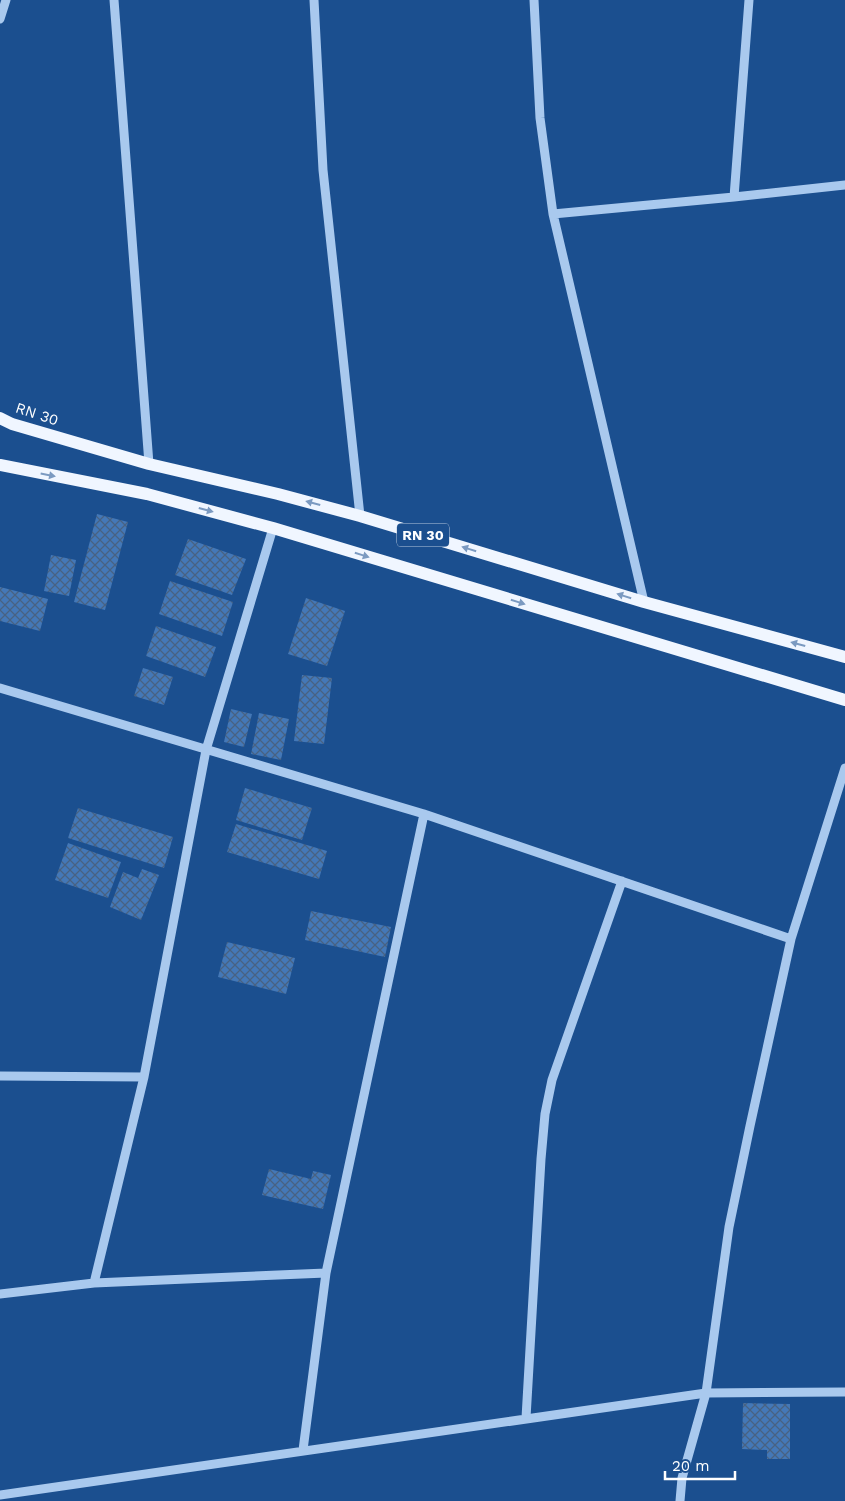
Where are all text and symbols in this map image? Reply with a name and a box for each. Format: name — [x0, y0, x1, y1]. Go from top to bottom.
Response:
street label: RN 30 — [13, 399, 61, 429]
one-way arrow — [40, 471, 56, 479]
one-way arrow — [306, 499, 321, 507]
one-way arrow — [199, 506, 214, 514]
road number: RN 30 — [397, 524, 449, 546]
one-way arrow — [461, 544, 476, 552]
one-way arrow — [355, 552, 370, 560]
one-way arrow — [617, 592, 632, 600]
one-way arrow — [511, 598, 526, 606]
one-way arrow — [790, 640, 806, 648]
scale bar — [665, 1448, 735, 1480]
text: 20 m — [672, 1457, 710, 1475]

